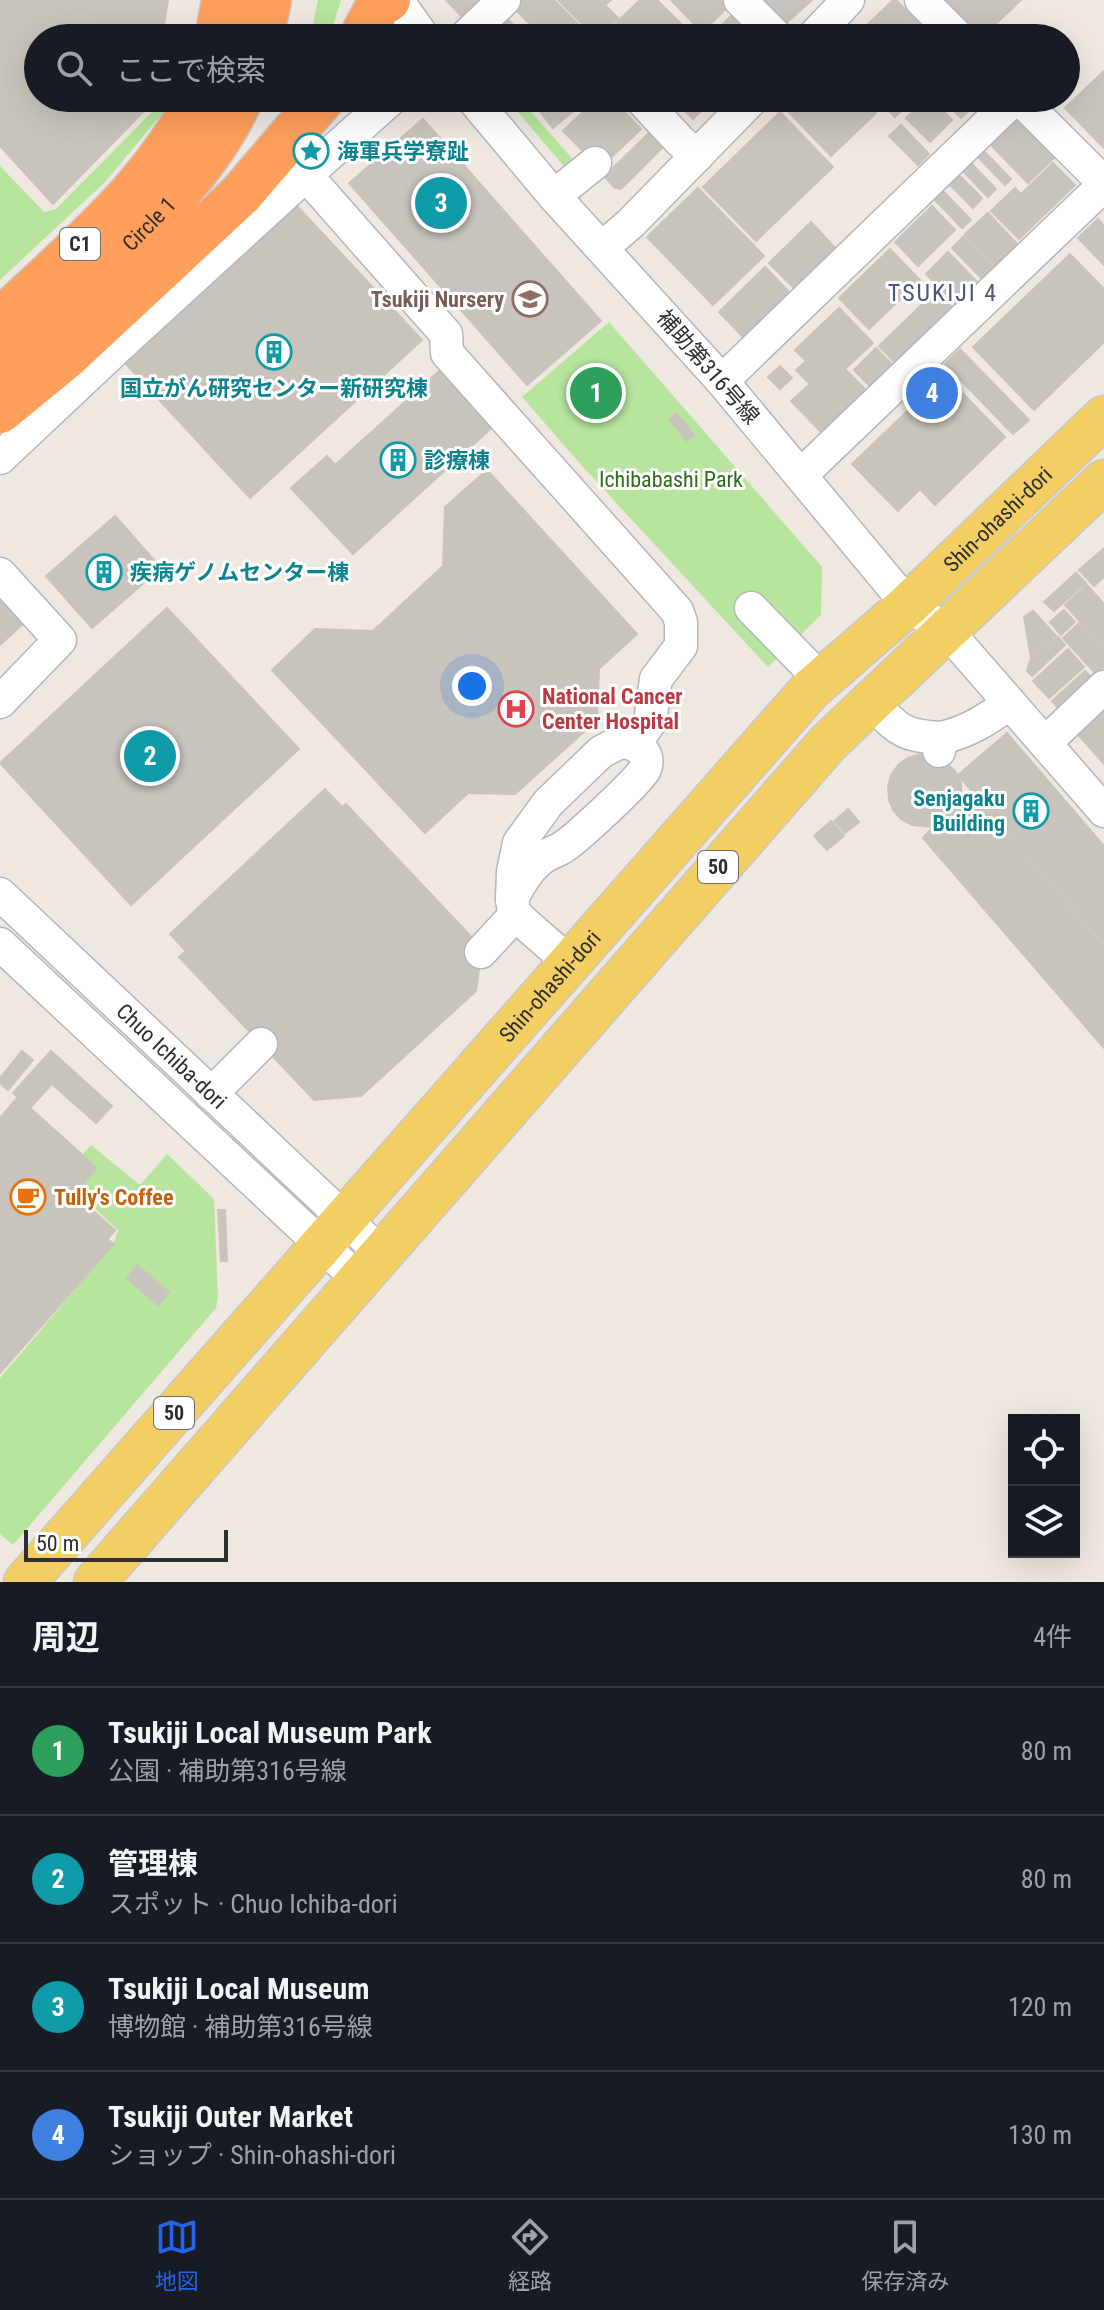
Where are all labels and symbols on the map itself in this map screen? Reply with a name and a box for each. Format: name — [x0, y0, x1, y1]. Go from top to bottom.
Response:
place icon: 海軍兵学寮趾 — [292, 132, 330, 170]
place label: 海軍兵学寮趾 — [337, 139, 469, 164]
pin: 3 — [415, 173, 467, 233]
street label: Circle 1 — [117, 192, 181, 256]
road number: C1 — [60, 228, 100, 260]
district label: TSUKIJI 4 — [888, 279, 998, 307]
school or university icon: Tsukiji Nursery — [511, 280, 549, 318]
place label: Tsukiji Nursery — [371, 287, 504, 312]
street label: 補助第316号線 — [652, 305, 764, 429]
building icon: 国立がん研究センター新研究棟 — [255, 333, 293, 371]
pin: 1 — [570, 363, 622, 423]
pin: 4 — [906, 363, 958, 423]
place label: 国立がん研究センター新研究棟 — [120, 376, 428, 401]
building icon: 診療棟 — [379, 441, 417, 479]
place label: 診療棟 — [424, 448, 490, 473]
street label: Shin-ohashi-dori — [938, 462, 1057, 577]
park label: Ichibabashi Park — [599, 467, 743, 492]
building icon: 疾病ゲノムセンター棟 — [85, 553, 123, 591]
place label: 疾病ゲノムセンター棟 — [130, 560, 349, 585]
your location — [452, 666, 492, 706]
place label: National Cancer Center Hospital — [542, 684, 683, 734]
hospital icon: National Cancer Center Hospital — [497, 690, 535, 728]
pin: 2 — [124, 726, 176, 786]
place label: Senjagaku Building — [913, 786, 1005, 836]
building icon: Senjagaku Building — [1012, 792, 1050, 830]
road number: 50 — [698, 851, 738, 883]
street label: Shin-ohashi-dori — [494, 925, 605, 1047]
street label: Chuo Ichiba-dori — [112, 998, 232, 1114]
cafe icon: Tully's Coffee — [9, 1178, 47, 1216]
place label: Tully's Coffee — [54, 1185, 173, 1210]
road number: 50 — [154, 1397, 194, 1429]
scale bar — [24, 1526, 228, 1562]

